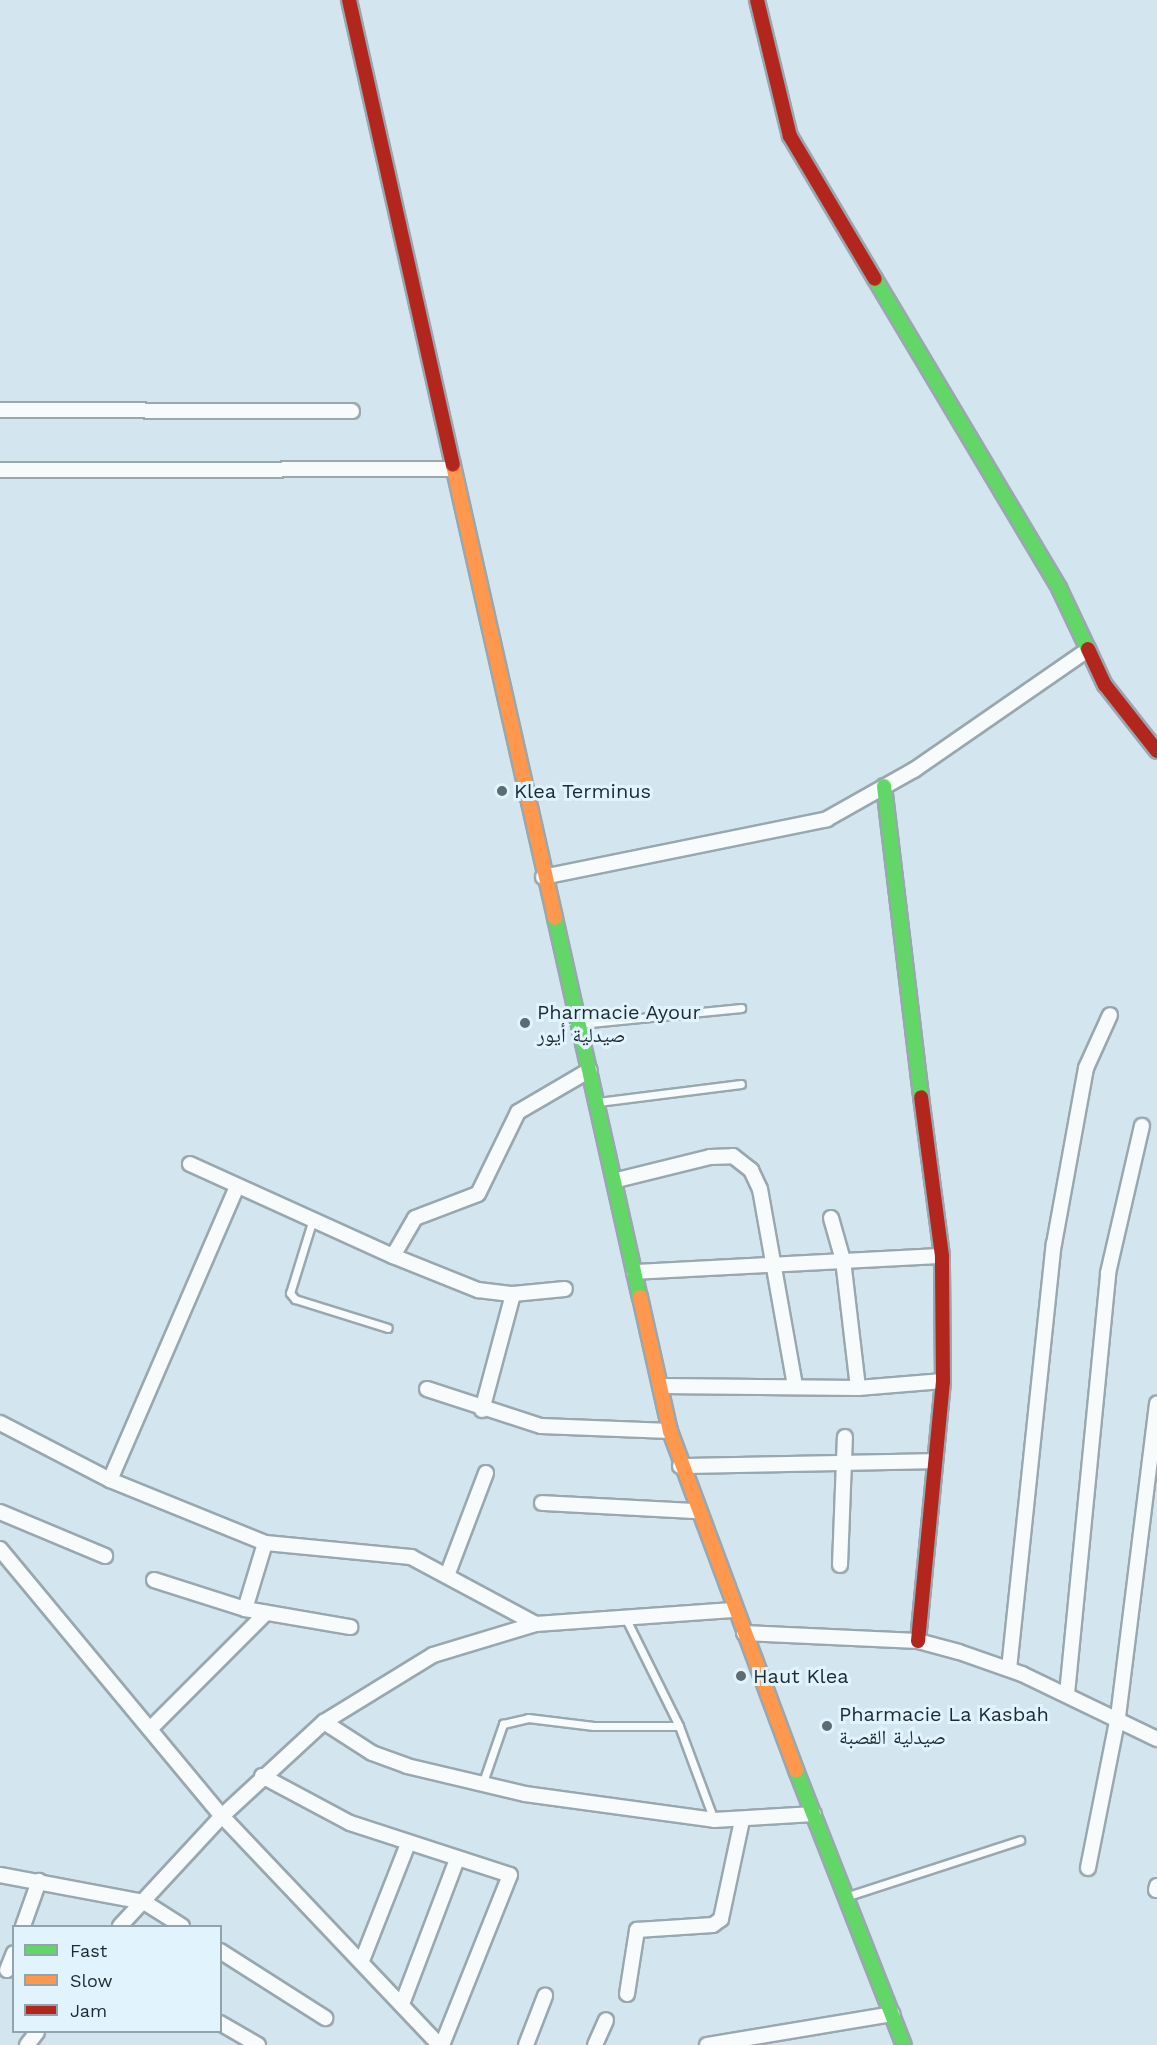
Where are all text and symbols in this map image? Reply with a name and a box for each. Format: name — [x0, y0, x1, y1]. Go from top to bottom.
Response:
place label: Klea Terminus — [514, 779, 652, 803]
marker: Klea Terminus — [495, 784, 509, 798]
place label: Pharmacie Ayour صيدلية أيور — [537, 1000, 701, 1047]
marker: Pharmacie Ayour صيدلية أيور — [518, 1016, 532, 1030]
place label: Haut Klea — [753, 1664, 849, 1688]
marker: Haut Klea — [734, 1669, 748, 1683]
place label: Pharmacie La Kasbah صيدلية القصبة — [839, 1702, 1049, 1749]
marker: Pharmacie La Kasbah صيدلية القصبة — [820, 1719, 834, 1733]
legend — [12, 1925, 222, 2033]
text: Fast — [70, 1940, 107, 1961]
text: Slow — [70, 1970, 113, 1991]
text: Jam — [70, 2000, 107, 2021]

